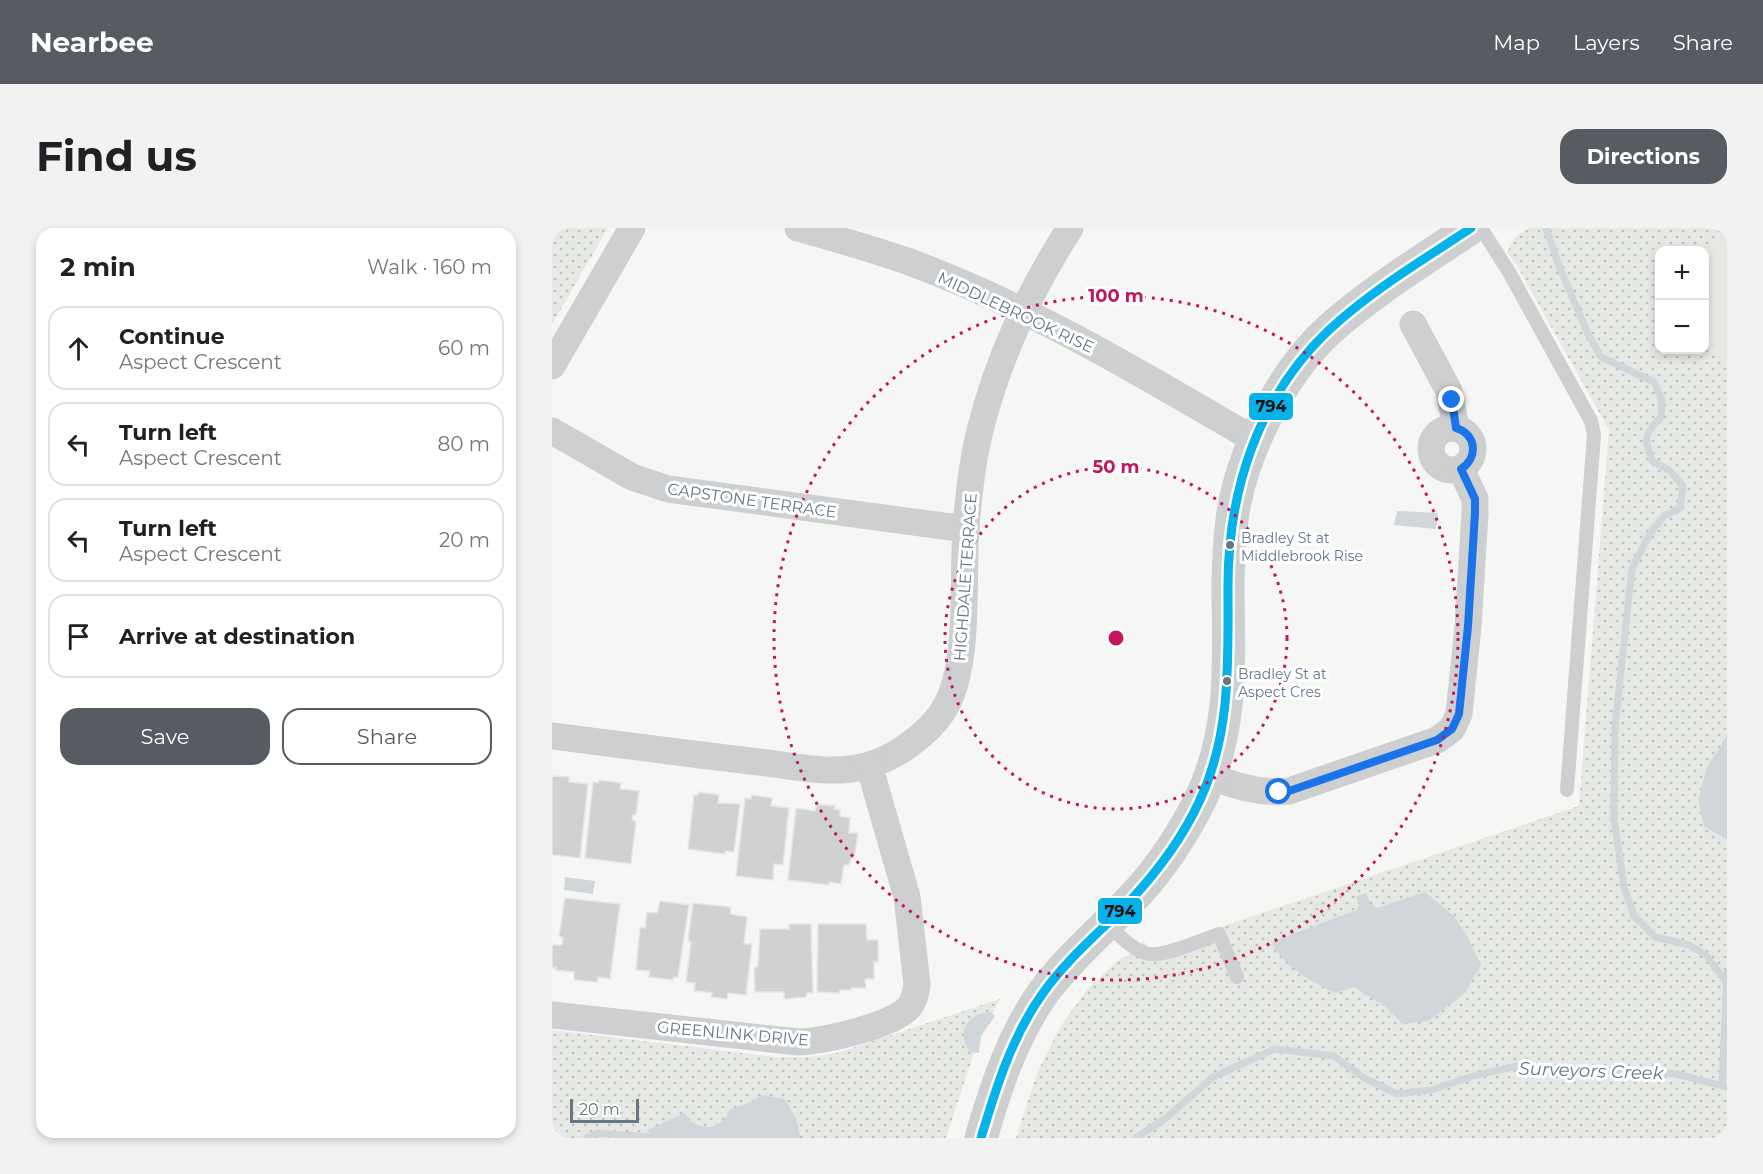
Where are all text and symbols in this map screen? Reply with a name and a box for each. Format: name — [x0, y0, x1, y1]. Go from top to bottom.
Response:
text: Nearbee — [30, 25, 154, 59]
text: Map — [1493, 30, 1540, 55]
text: Layers — [1573, 30, 1640, 55]
text: Share — [1673, 30, 1733, 55]
button: Directions — [1560, 129, 1727, 184]
text: Find us — [36, 130, 197, 182]
map controls — [1655, 246, 1709, 354]
button: + — [1655, 246, 1709, 300]
text: 2 min — [60, 251, 136, 283]
text: Walk · 160 m — [367, 255, 492, 279]
street label: MIDDLEBROOK RISE — [935, 268, 1097, 357]
text: 100 m — [1088, 285, 1144, 307]
button: − — [1655, 300, 1709, 354]
text: Continue — [119, 323, 225, 350]
icon: ahead — [62, 332, 95, 365]
text: 60 m — [438, 336, 490, 360]
text: Aspect Crescent — [119, 350, 282, 374]
route end — [1438, 386, 1464, 412]
line badge: 794 — [1248, 392, 1294, 421]
text: 794 — [1255, 397, 1287, 416]
text: Turn left — [119, 419, 217, 446]
icon: left — [62, 428, 95, 461]
text: 80 m — [438, 432, 490, 456]
text: Aspect Crescent — [119, 446, 282, 470]
text: 50 m — [1093, 456, 1139, 478]
street label: CAPSTONE TERRACE — [666, 479, 838, 522]
street label: HIGHDALE TERRACE — [950, 492, 981, 662]
text: Turn left — [119, 515, 217, 542]
icon: left — [62, 524, 95, 557]
text: 20 m — [439, 528, 490, 552]
place label: Bradley St at Middlebrook Rise — [1241, 529, 1363, 565]
marker: Bradley St at Middlebrook Rise — [1224, 539, 1236, 551]
text: Aspect Crescent — [119, 542, 282, 566]
icon: arrive — [62, 620, 95, 653]
text: Arrive at destination — [119, 623, 355, 650]
centre of rings — [1106, 628, 1126, 648]
place label: Bradley St at Aspect Cres — [1238, 665, 1327, 701]
marker: Bradley St at Aspect Cres — [1221, 675, 1233, 687]
button: Save — [60, 708, 270, 765]
button: Share — [282, 708, 492, 765]
route start — [1265, 778, 1291, 804]
line badge: 794 — [1097, 897, 1143, 925]
text: 794 — [1104, 902, 1136, 921]
street label: GREENLINK DRIVE — [656, 1017, 810, 1050]
water label: Surveyors Creek — [1518, 1057, 1665, 1085]
scale bar — [570, 1096, 639, 1124]
text: 20 m — [579, 1100, 620, 1119]

